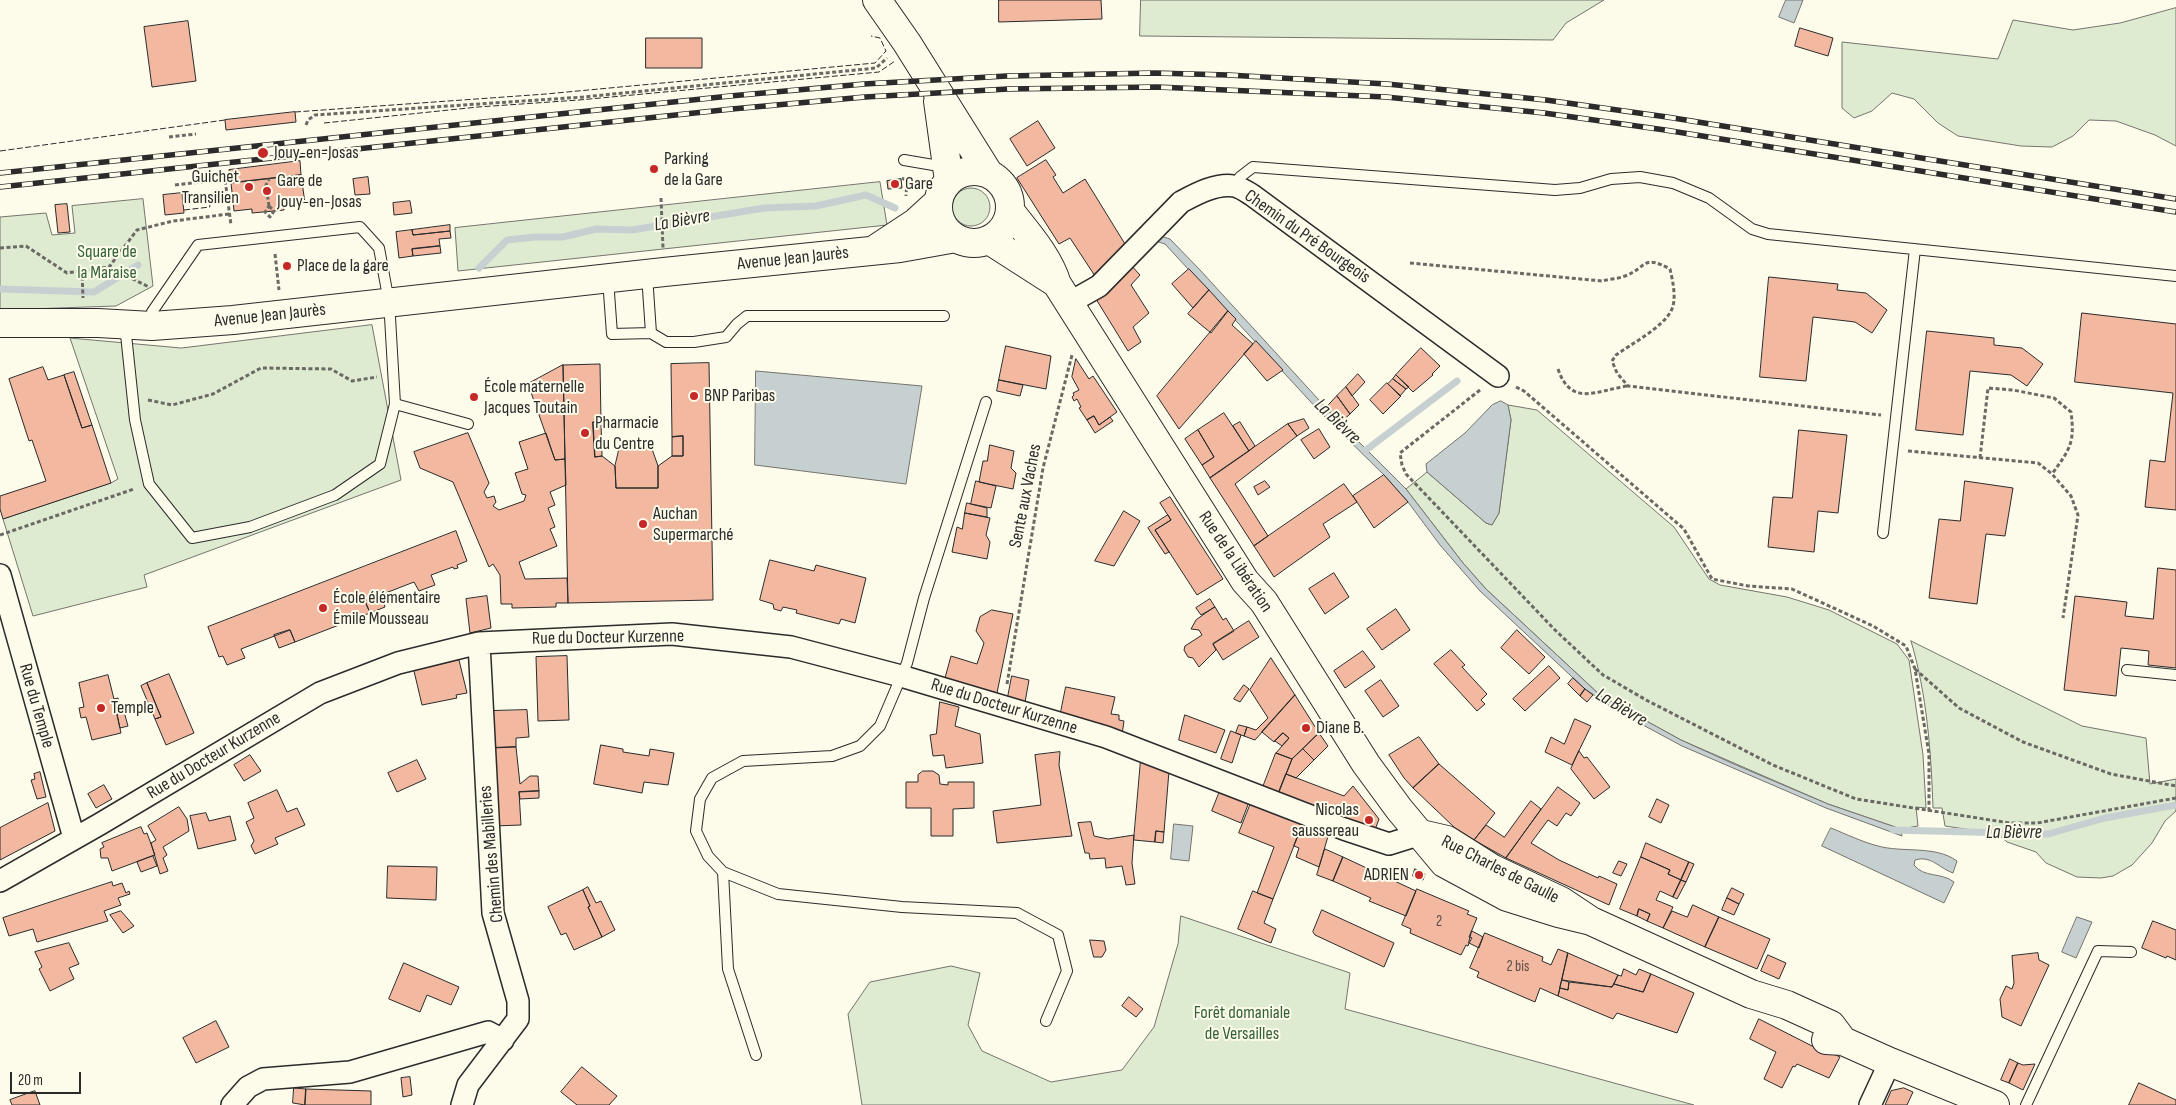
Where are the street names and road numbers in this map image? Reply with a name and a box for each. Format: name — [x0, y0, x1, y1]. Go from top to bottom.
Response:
street label: Chemin du Pré Bourgeois — [1240, 185, 1374, 289]
street label: Avenue Jean Jaurès — [736, 242, 850, 276]
street label: Avenue Jean Jaurès — [213, 299, 327, 333]
street label: Sente aux Vaches — [1005, 442, 1047, 550]
street label: Rue de la Libération — [1193, 507, 1277, 617]
street label: Rue du Docteur Kurzenne — [532, 626, 684, 650]
street label: Rue du Temple — [14, 661, 58, 751]
street label: Rue du Docteur Kurzenne — [928, 674, 1080, 740]
street label: Rue du Docteur Kurzenne — [143, 708, 285, 804]
street label: Chemin des Mabilleries — [475, 784, 509, 924]
street label: Rue Charles de Gaulle — [1438, 831, 1562, 909]

